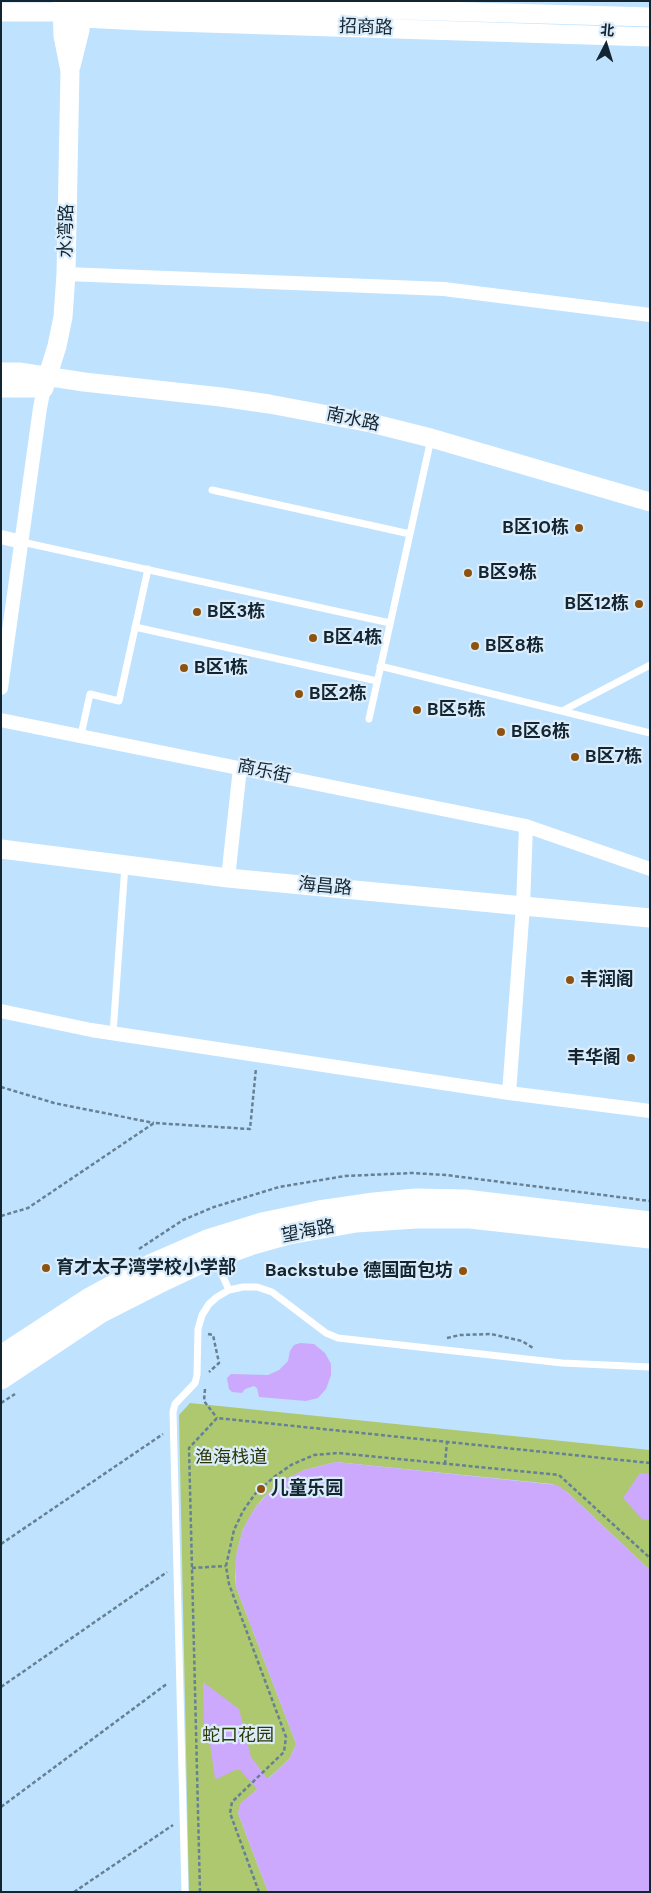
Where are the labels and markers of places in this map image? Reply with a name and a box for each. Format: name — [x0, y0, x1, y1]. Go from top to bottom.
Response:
place label: B区10栋 — [502, 517, 569, 539]
marker: B区10栋 — [573, 522, 585, 534]
place label: B区9栋 — [478, 562, 537, 584]
marker: B区9栋 — [462, 567, 474, 579]
place label: B区12栋 — [565, 593, 629, 615]
marker: B区12栋 — [633, 598, 645, 610]
place label: B区3栋 — [207, 601, 265, 623]
marker: B区3栋 — [191, 606, 203, 618]
place label: B区4栋 — [323, 627, 382, 649]
marker: B区4栋 — [307, 632, 319, 644]
place label: B区8栋 — [485, 635, 544, 657]
marker: B区8栋 — [469, 640, 481, 652]
place label: B区1栋 — [194, 657, 248, 679]
marker: B区1栋 — [178, 662, 190, 674]
place label: B区2栋 — [309, 683, 367, 705]
marker: B区2栋 — [293, 688, 305, 700]
place label: B区5栋 — [427, 699, 486, 721]
marker: B区5栋 — [411, 704, 423, 716]
place label: B区6栋 — [511, 721, 570, 743]
marker: B区6栋 — [495, 726, 507, 738]
place label: B区7栋 — [585, 746, 642, 768]
marker: B区7栋 — [569, 751, 581, 763]
place label: 丰润阁 — [580, 969, 634, 991]
marker: 丰润阁 — [564, 974, 576, 986]
place label: 丰华阁 — [567, 1047, 621, 1069]
marker: 丰华阁 — [625, 1052, 637, 1064]
place label: 育才太子湾学校小学部 — [56, 1257, 236, 1279]
place label: Backstube 德国面包坊 — [265, 1260, 453, 1282]
marker: 育才太子湾学校小学部 — [40, 1262, 52, 1274]
marker: Backstube 德国面包坊 — [457, 1265, 469, 1277]
place label: 儿童乐园 — [271, 1478, 343, 1500]
marker: 儿童乐园 — [255, 1483, 267, 1495]

